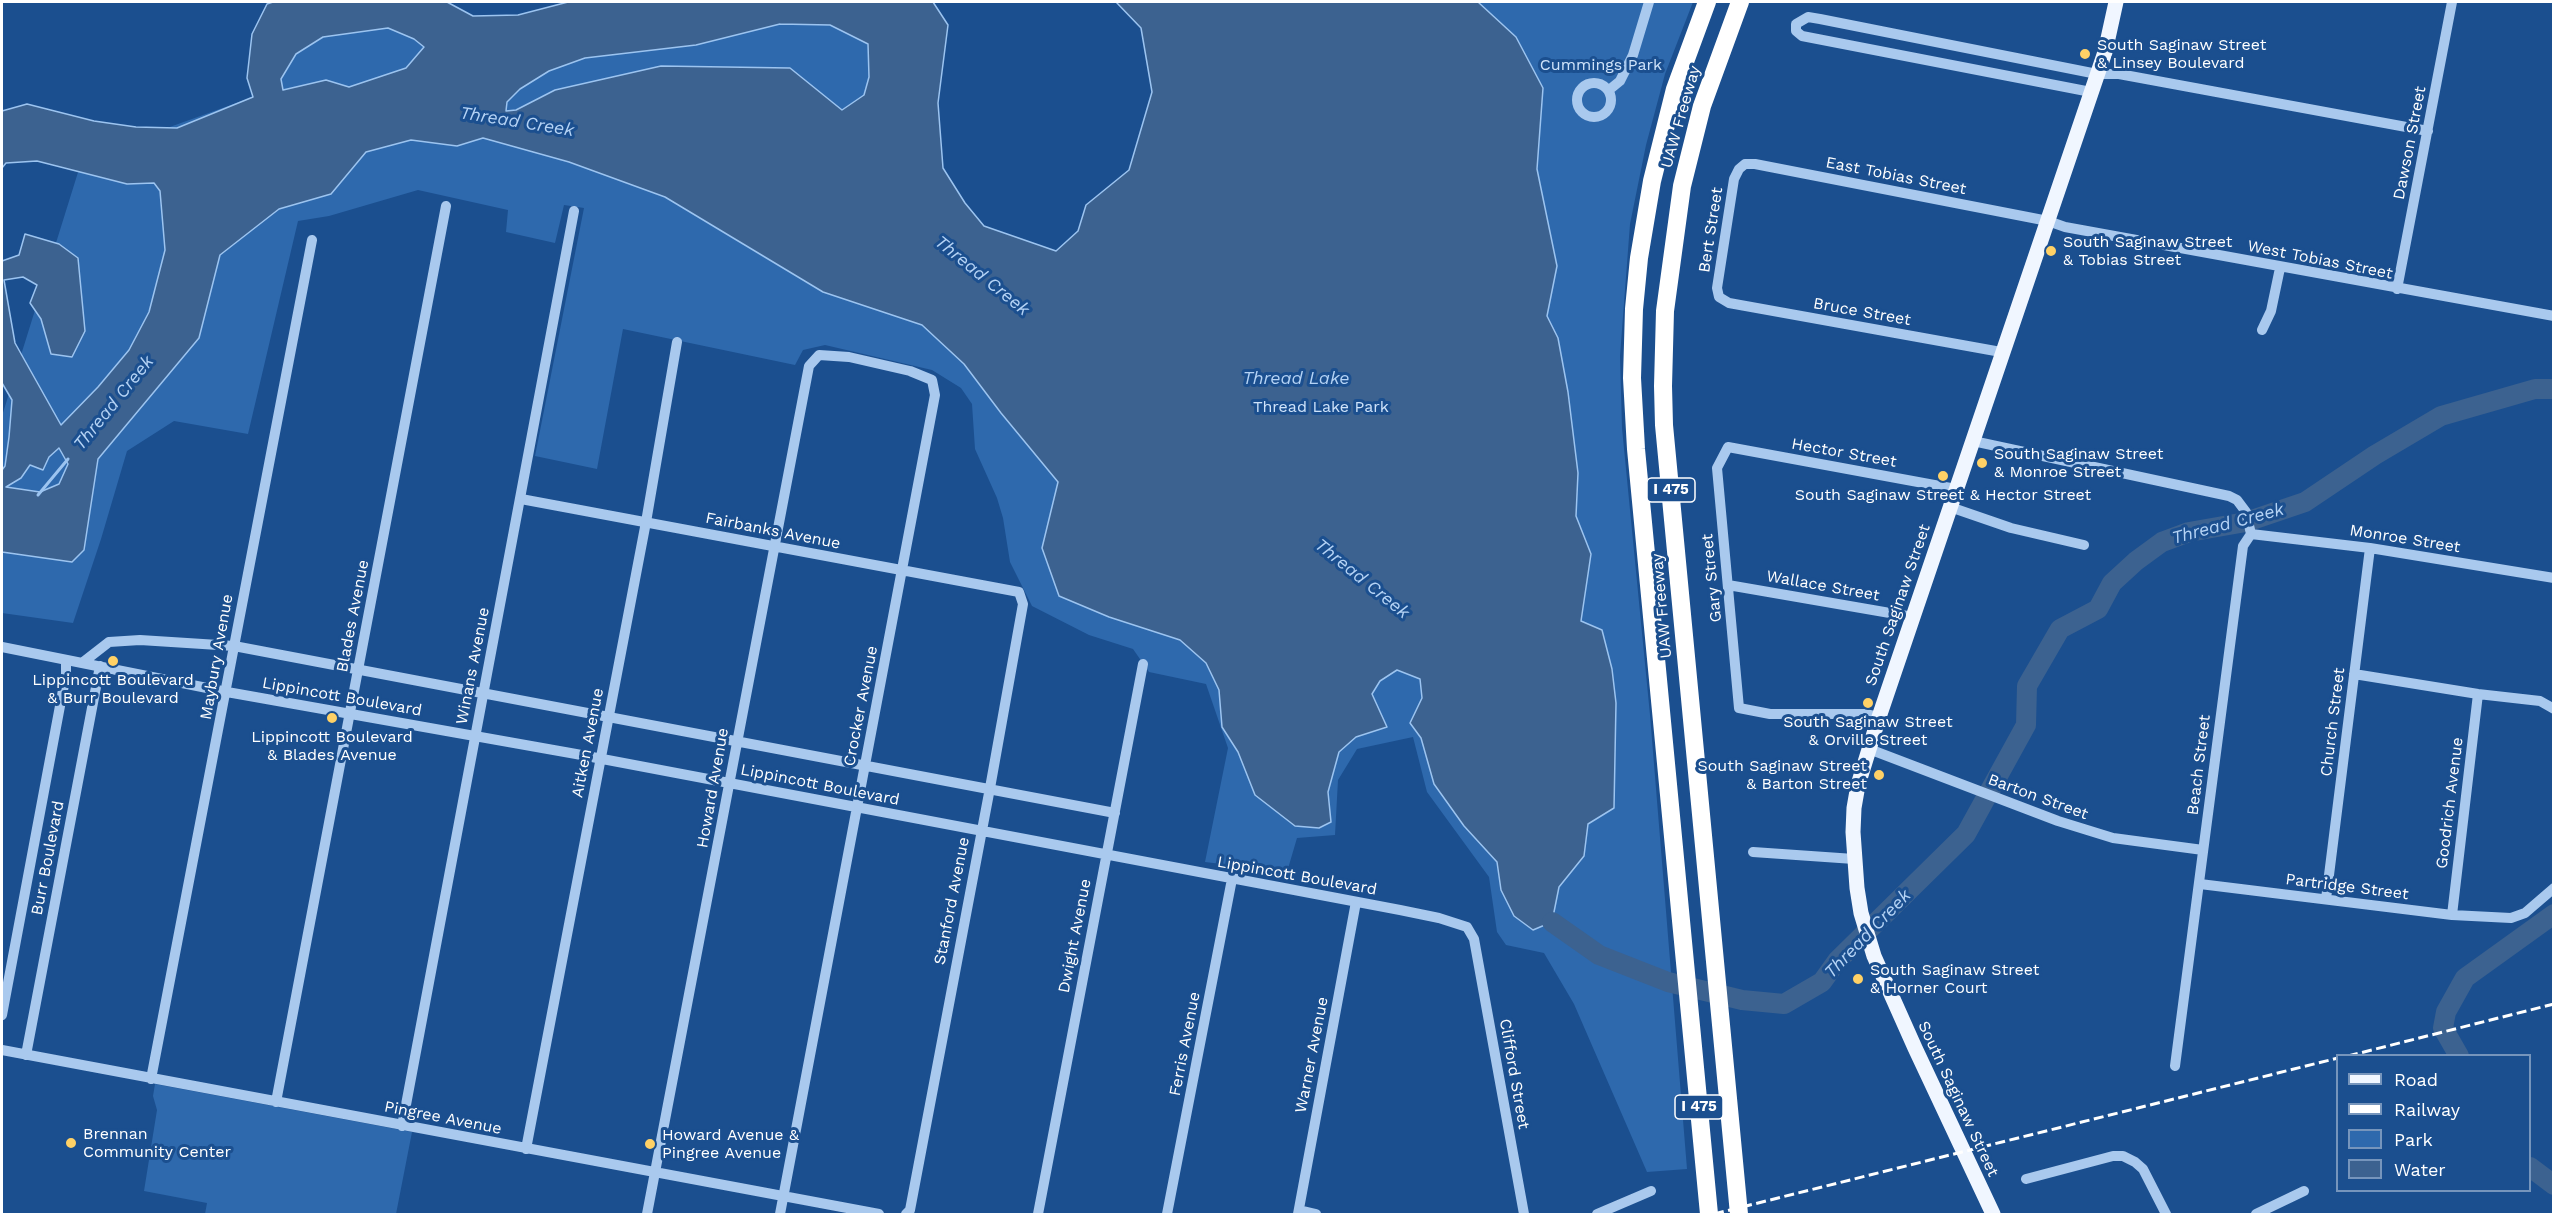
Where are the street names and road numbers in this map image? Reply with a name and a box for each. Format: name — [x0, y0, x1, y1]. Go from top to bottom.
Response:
street label: UAW Freeway — [1657, 64, 1705, 170]
street label: Dawson Street — [2390, 85, 2430, 201]
street label: East Tobias Street — [1824, 153, 1968, 199]
street label: Bert Street — [1695, 186, 1727, 274]
street label: West Tobias Street — [2246, 236, 2394, 284]
street label: Bruce Street — [1812, 294, 1912, 330]
street label: Hector Street — [1790, 434, 1898, 472]
road number: I 475 — [1647, 478, 1695, 502]
street label: Fairbanks Avenue — [704, 508, 842, 554]
street label: Monroe Street — [2348, 521, 2462, 557]
street label: South Saginaw Street — [1861, 522, 1935, 688]
street label: Gary Street — [1698, 533, 1726, 623]
street label: UAW Freeway — [1648, 553, 1676, 659]
street label: Blades Avenue — [333, 558, 373, 674]
street label: Wallace Street — [1765, 567, 1881, 605]
street label: Maybury Avenue — [197, 593, 237, 721]
street label: Winans Avenue — [452, 606, 494, 726]
street label: Crocker Avenue — [840, 644, 882, 768]
street label: Church Street — [2317, 666, 2349, 778]
street label: Lippincott Boulevard — [261, 674, 423, 720]
street label: Aitken Avenue — [568, 686, 608, 800]
street label: Beach Street — [2183, 714, 2215, 816]
street label: Howard Avenue — [693, 726, 733, 850]
street label: Goodrich Avenue — [2432, 736, 2468, 870]
street label: Lippincott Boulevard — [739, 760, 901, 810]
street label: Barton Street — [1985, 770, 2091, 824]
street label: Burr Boulevard — [27, 799, 69, 917]
street label: Stanford Avenue — [930, 835, 974, 967]
street label: Lippincott Boulevard — [1216, 853, 1378, 899]
street label: Partridge Street — [2284, 870, 2410, 904]
street label: Dwight Avenue — [1055, 877, 1095, 995]
street label: Ferris Avenue — [1165, 990, 1205, 1098]
street label: Warner Avenue — [1291, 995, 1333, 1115]
street label: Clifford Street — [1495, 1017, 1533, 1131]
street label: South Saginaw Street — [1913, 1018, 2003, 1180]
road number: I 475 — [1675, 1095, 1723, 1119]
street label: Pingree Avenue — [383, 1097, 503, 1139]

